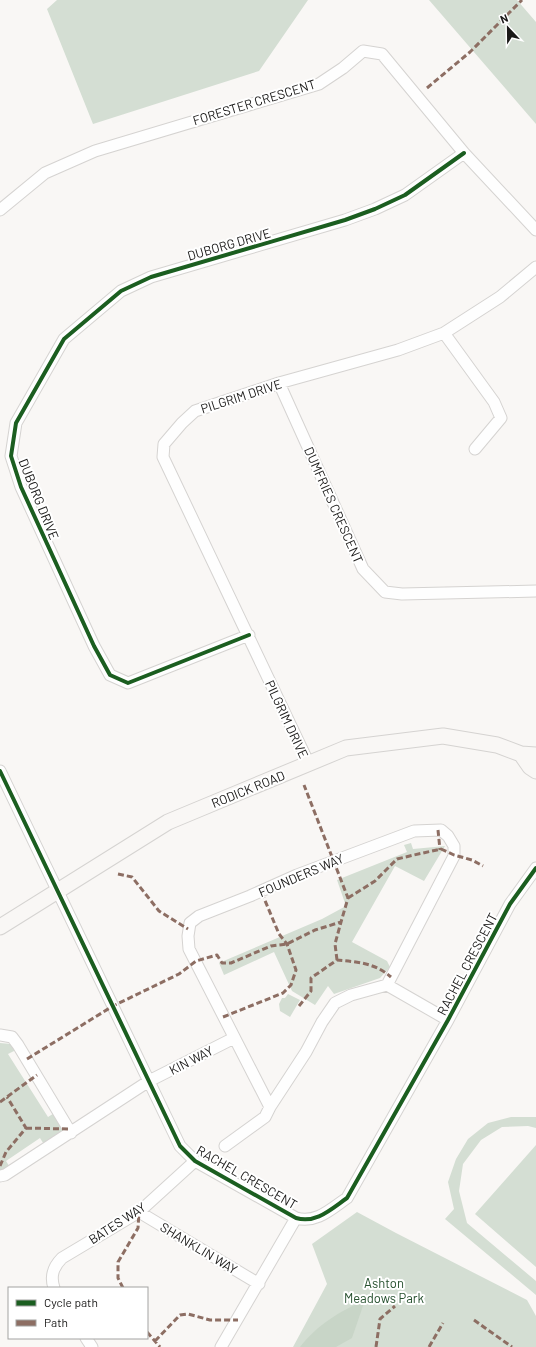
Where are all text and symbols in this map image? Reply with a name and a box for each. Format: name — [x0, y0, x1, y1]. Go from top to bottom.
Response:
north arrow — [488, 8, 528, 48]
text: N — [498, 11, 510, 26]
street label: FORESTER CRESCENT — [191, 76, 317, 128]
street label: DUBORG DRIVE — [186, 224, 273, 264]
street label: PILGRIM DRIVE — [198, 375, 284, 417]
street label: DUMFRIES CRESCENT — [301, 444, 367, 566]
street label: DUBORG DRIVE — [15, 456, 63, 542]
street label: PILGRIM DRIVE — [262, 677, 312, 761]
street label: RODICK ROAD — [209, 767, 287, 811]
street label: FOUNDERS WAY — [256, 850, 346, 900]
street label: RACHEL CRESCENT — [433, 910, 501, 1018]
street label: KIN WAY — [166, 1042, 216, 1078]
street label: RACHEL CRESCENT — [194, 1142, 300, 1212]
street label: BATES WAY — [85, 1199, 149, 1247]
street label: SHANKLIN WAY — [157, 1219, 241, 1277]
park label: Ashton Meadows Park — [344, 1275, 425, 1306]
legend — [8, 1287, 148, 1339]
text: Cycle path — [44, 1295, 98, 1309]
text: Path — [44, 1315, 68, 1329]

